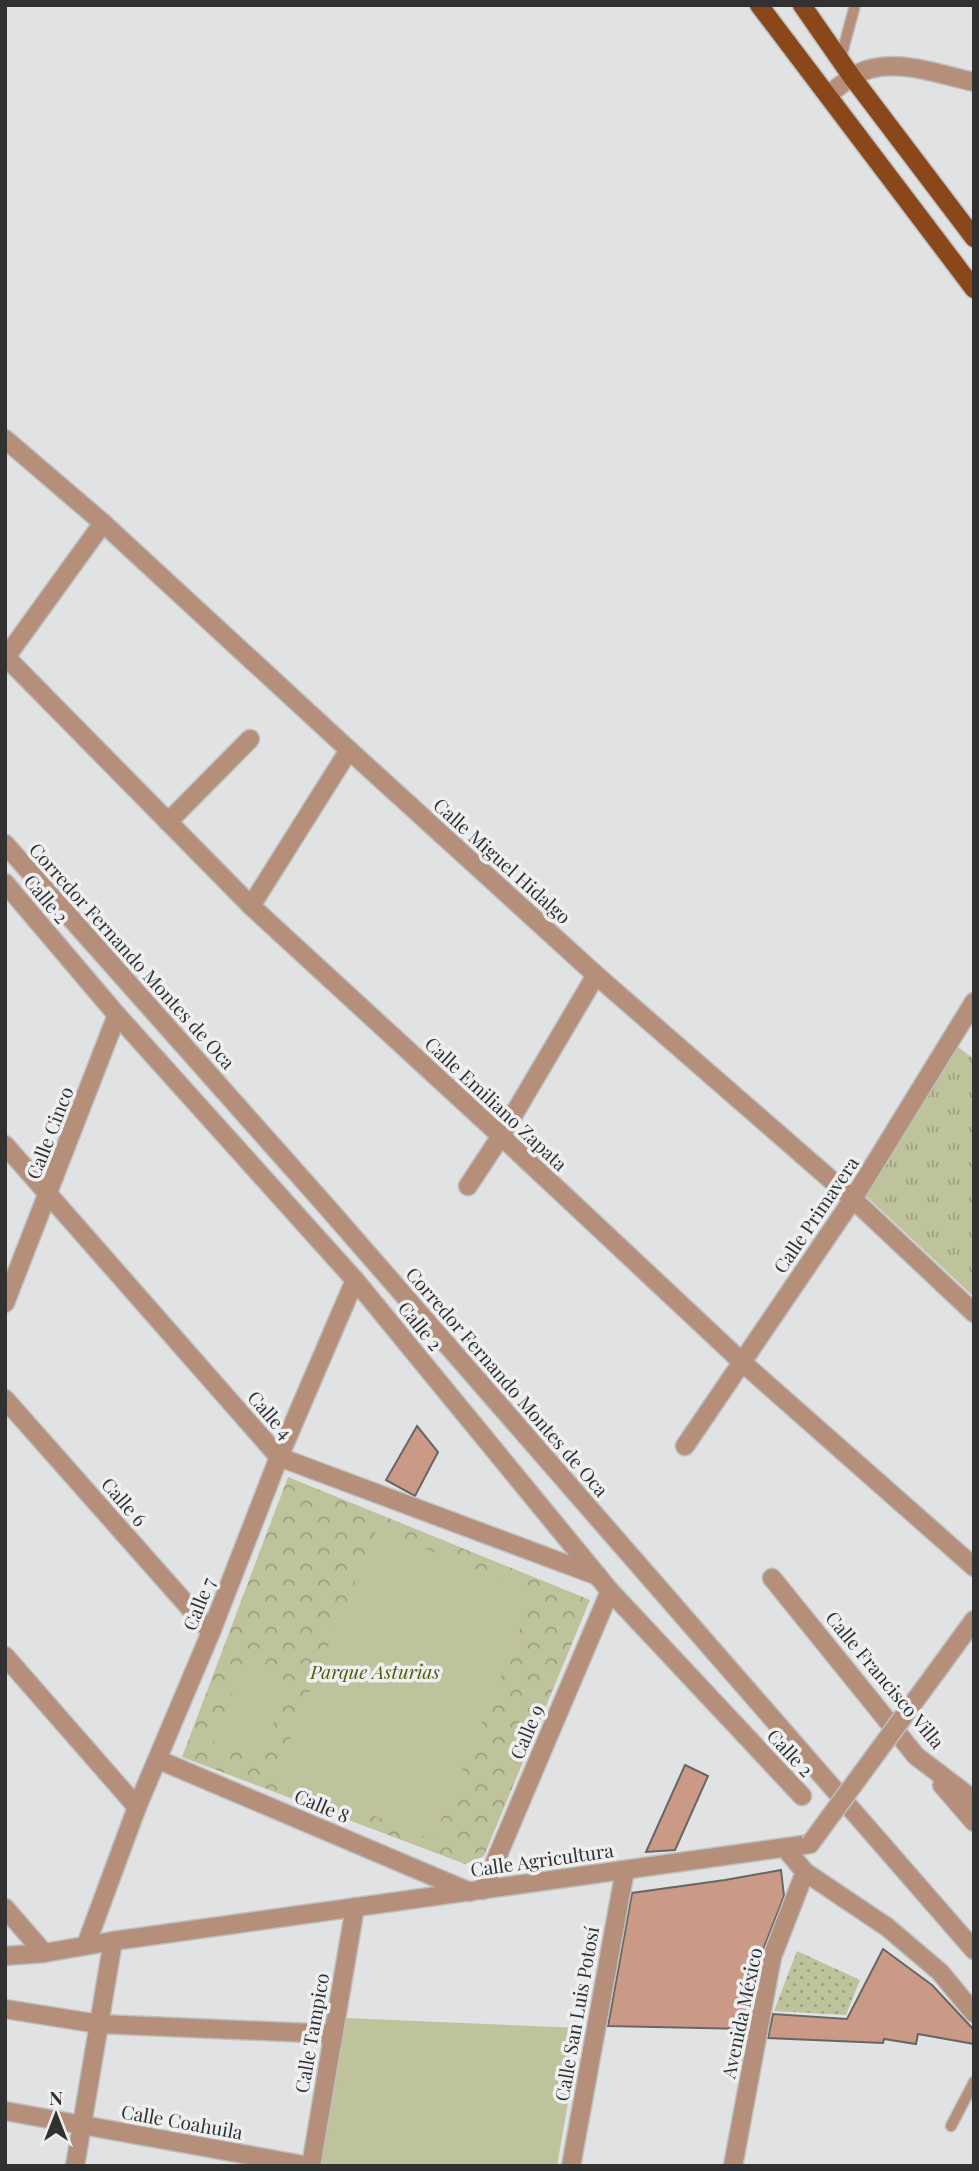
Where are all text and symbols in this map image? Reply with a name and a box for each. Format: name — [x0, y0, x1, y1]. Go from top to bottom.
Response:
street label: Calle Miguel Hidalgo — [428, 791, 577, 929]
street label: Corredor Fernando Montes de Oca — [24, 837, 242, 1075]
street label: Calle 2 — [19, 868, 75, 928]
street label: Calle Emiliano Zapata — [420, 1030, 574, 1177]
street label: Calle Cinco — [20, 1083, 79, 1183]
street label: Calle Primavera — [766, 1151, 864, 1278]
street label: Corredor Fernando Montes de Oca — [401, 1261, 615, 1502]
street label: Calle 2 — [393, 1295, 449, 1356]
street label: Calle 4 — [242, 1384, 299, 1444]
street label: Calle 6 — [96, 1471, 154, 1532]
street label: Calle 7 — [176, 1573, 221, 1634]
street label: Calle Francisco Villa — [821, 1605, 951, 1754]
park label: Parque Asturias — [309, 1658, 440, 1684]
street label: Calle 9 — [503, 1700, 549, 1763]
street label: Calle 2 — [762, 1723, 820, 1782]
street label: Calle 8 — [291, 1782, 354, 1828]
street label: Calle Agricultura — [469, 1836, 616, 1882]
street label: Calle San Luis Potosí — [548, 1924, 604, 2103]
street label: Avenida México — [714, 1945, 768, 2082]
street label: Calle Tampico — [288, 1971, 334, 2095]
north arrow — [21, 2080, 91, 2150]
text: N — [49, 2084, 63, 2110]
street label: Calle Coahuila — [119, 2098, 246, 2145]

